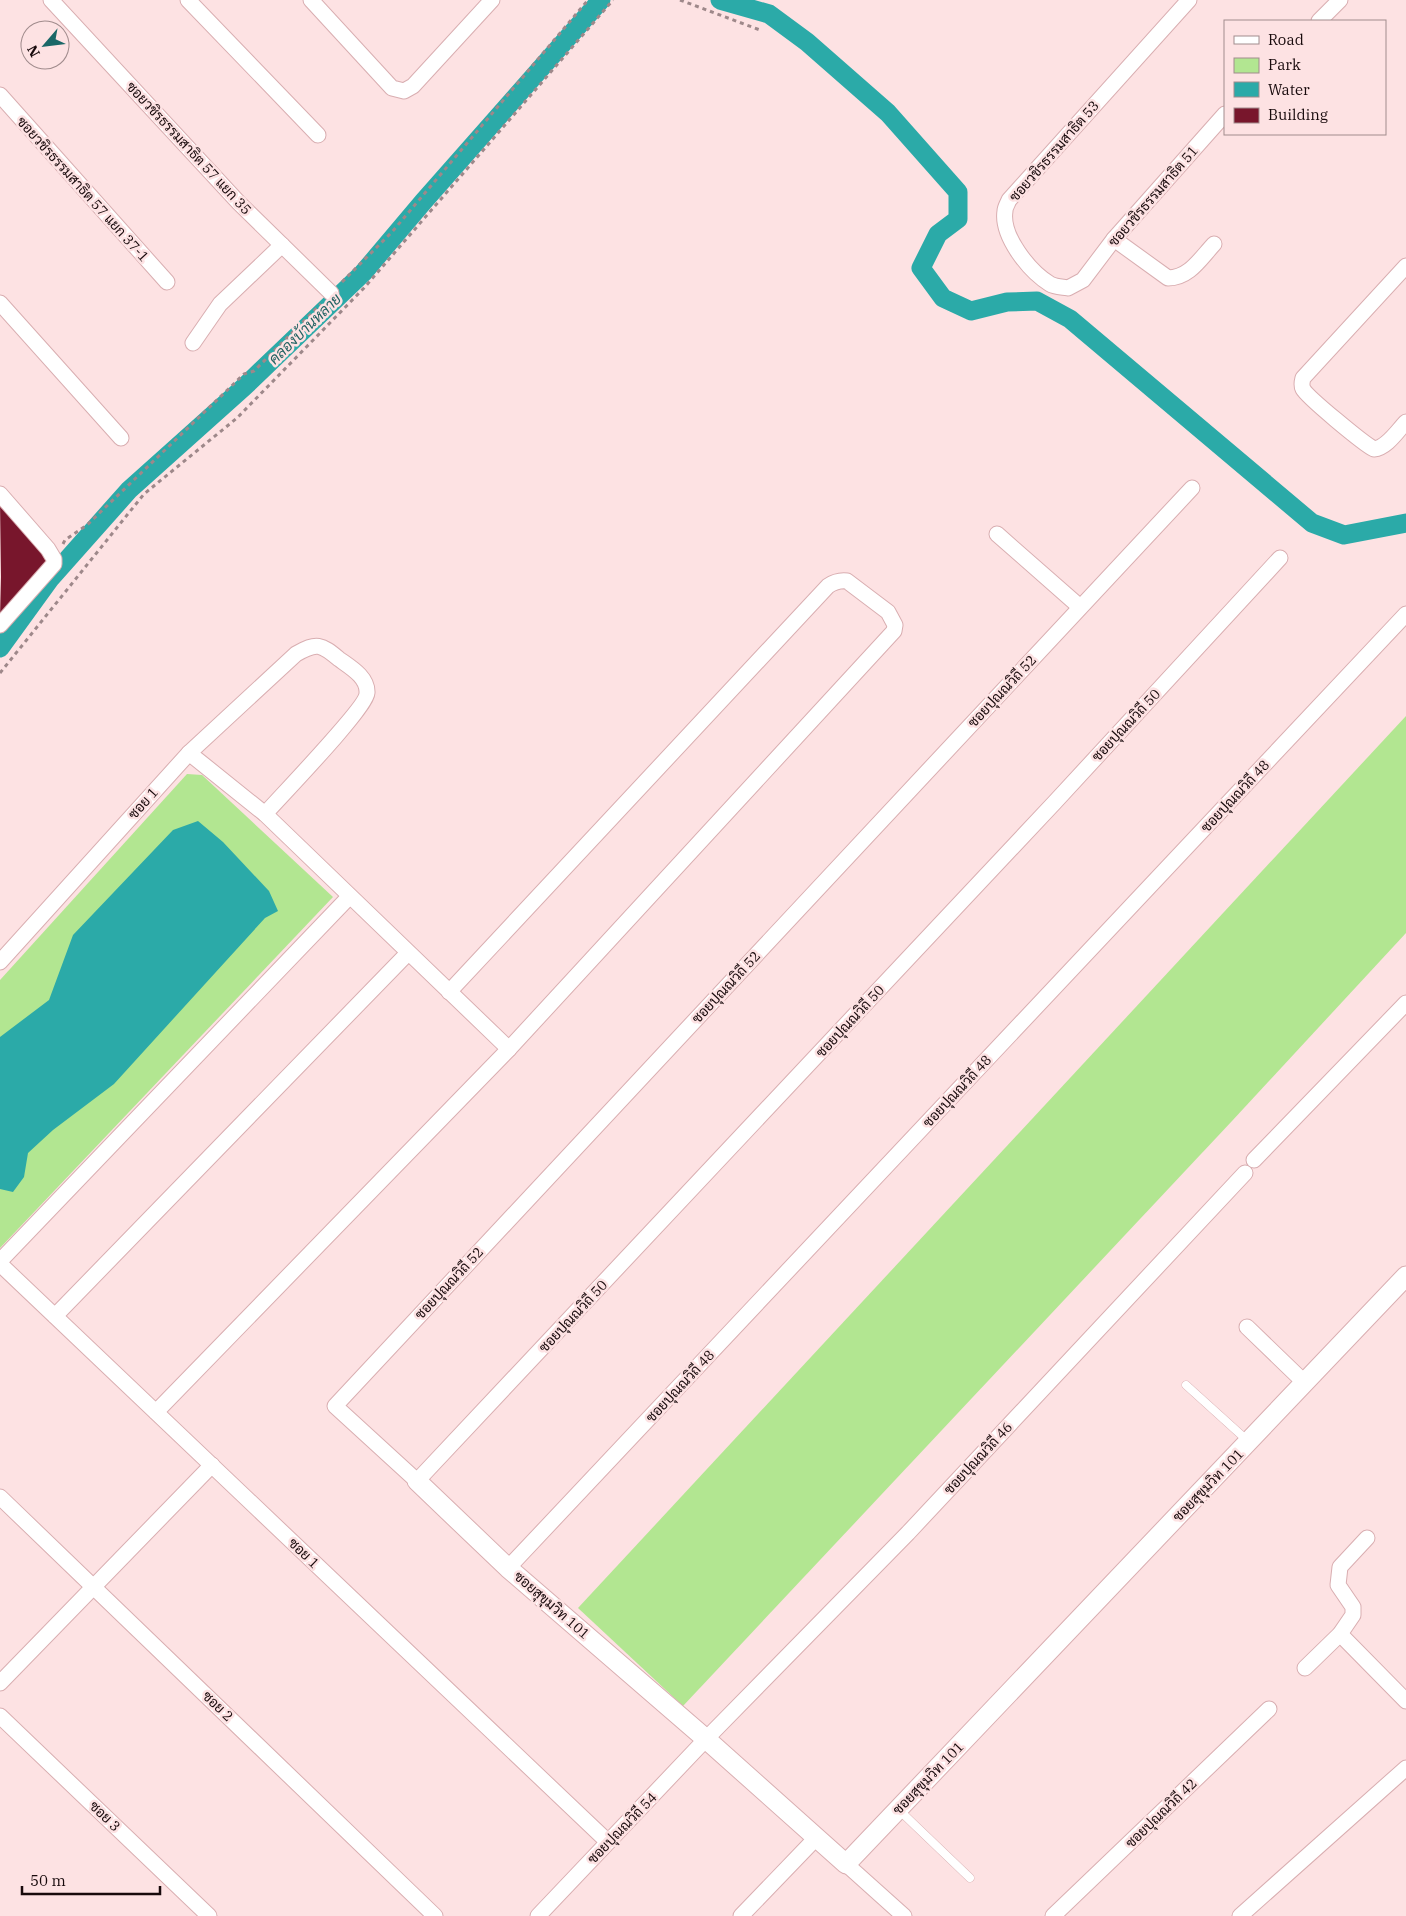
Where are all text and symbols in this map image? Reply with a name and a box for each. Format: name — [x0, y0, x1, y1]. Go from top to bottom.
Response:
north arrow — [20, 20, 70, 70]
legend — [1224, 20, 1386, 135]
text: Road — [1268, 30, 1304, 49]
text: N — [23, 42, 44, 60]
text: Park — [1268, 55, 1301, 74]
street label: ซอยวชิรธรรมสาธิต 57 แยก 35 — [123, 78, 255, 218]
text: Water — [1268, 80, 1310, 99]
street label: ซอยวชิรธรรมสาธิต 53 — [1005, 97, 1103, 205]
text: Building — [1268, 105, 1328, 124]
street label: ซอยวชิรธรรมสาธิต 57 แยก 37-1 — [13, 113, 153, 265]
street label: ซอยวชิรธรรมสาธิต 51 — [1104, 142, 1202, 250]
water label: คลองบ้านหลาย — [264, 289, 345, 368]
street label: ซอยปุณณวิถี 52 — [964, 651, 1041, 732]
street label: ซอยปุณณวิถี 50 — [1088, 685, 1165, 766]
street label: ซอยปุณณวิถี 48 — [1197, 756, 1274, 837]
street label: ซอย 1 — [124, 783, 162, 823]
street label: ซอยปุณณวิถี 52 — [688, 947, 765, 1028]
street label: ซอยปุณณวิถี 50 — [812, 981, 889, 1062]
street label: ซอยปุณณวิถี 48 — [919, 1051, 996, 1132]
street label: ซอยปุณณวิถี 52 — [411, 1243, 488, 1324]
street label: ซอยปุณณวิถี 50 — [535, 1276, 612, 1357]
street label: ซอยปุณณวิถี 48 — [642, 1346, 719, 1427]
street label: ซอยปุณณวิถี 46 — [940, 1418, 1017, 1499]
street label: ซอยสุขุมวิท 101 — [1169, 1445, 1248, 1526]
street label: ซอย 1 — [285, 1534, 323, 1572]
street label: ซอยสุขุมวิท 101 — [510, 1567, 594, 1644]
street label: ซอย 2 — [199, 1687, 237, 1725]
street label: ซอยสุขุมวิท 101 — [889, 1738, 968, 1819]
street label: ซอยปุณณวิถี 42 — [1121, 1774, 1201, 1852]
street label: ซอยปุณณวิถี 54 — [583, 1788, 661, 1868]
street label: ซอย 3 — [86, 1797, 124, 1835]
scale bar — [22, 1864, 160, 1896]
text: 50 m — [30, 1871, 66, 1890]

